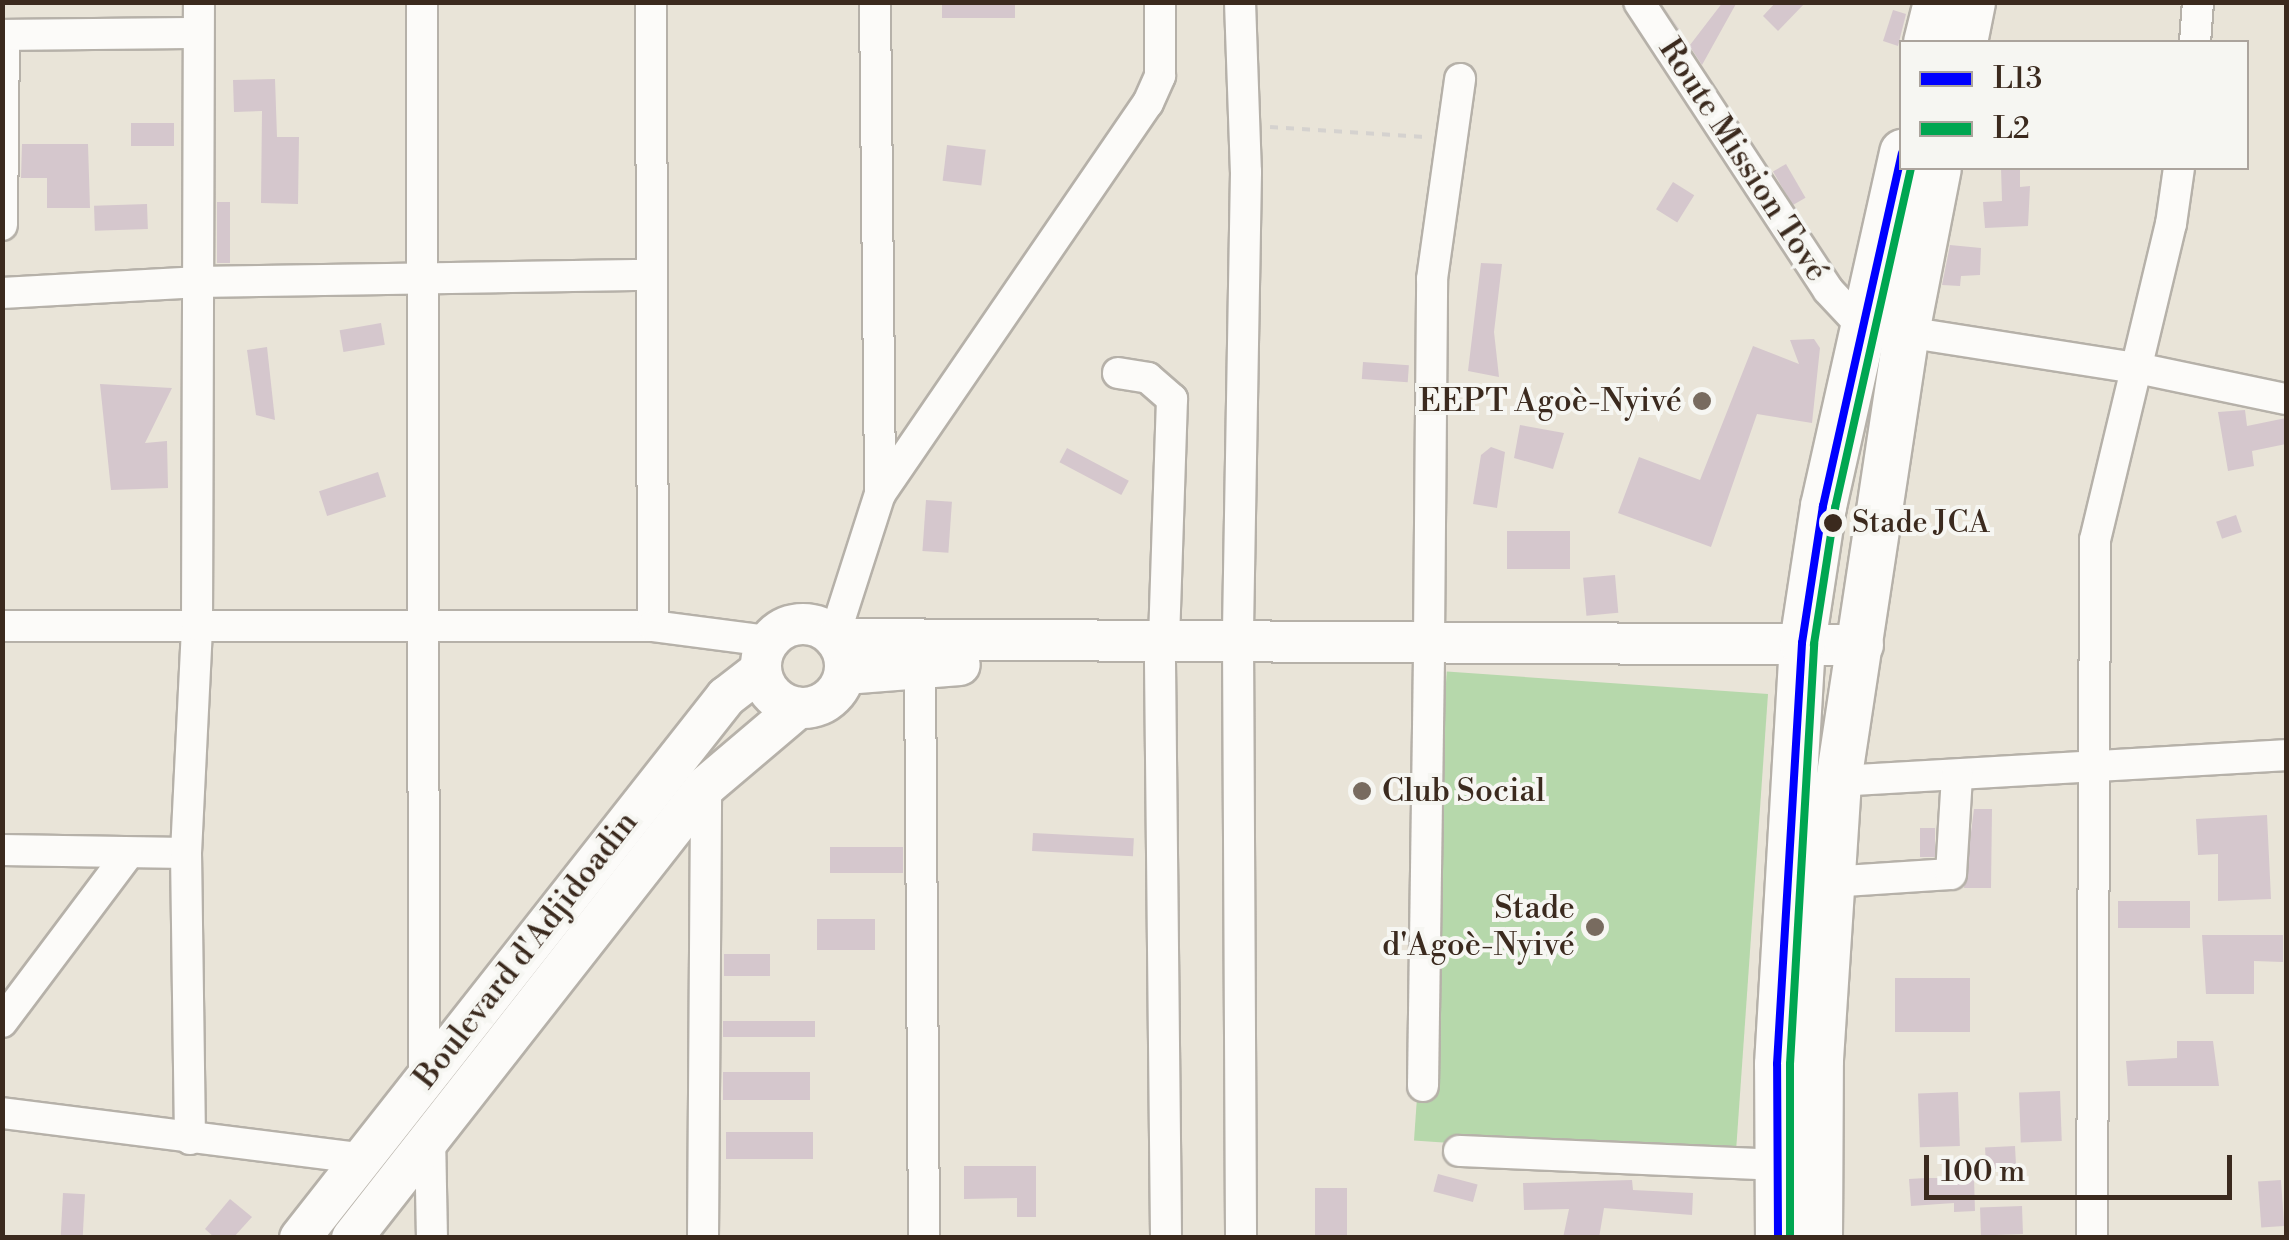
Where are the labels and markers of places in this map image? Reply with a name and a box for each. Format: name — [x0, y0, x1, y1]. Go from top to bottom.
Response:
place label: EEPT Agoè-Nyivé — [1419, 382, 1682, 420]
marker: EEPT Agoè-Nyivé — [1691, 390, 1713, 412]
place label: Stade JCA — [1852, 505, 1990, 541]
marker: Stade JCA — [1823, 513, 1843, 533]
place label: Club Social — [1382, 772, 1545, 810]
marker: Club Social — [1351, 780, 1373, 802]
place label: Stade d'Agoè-Nyivé — [1382, 890, 1575, 965]
marker: Stade d'Agoè-Nyivé — [1584, 916, 1606, 938]

